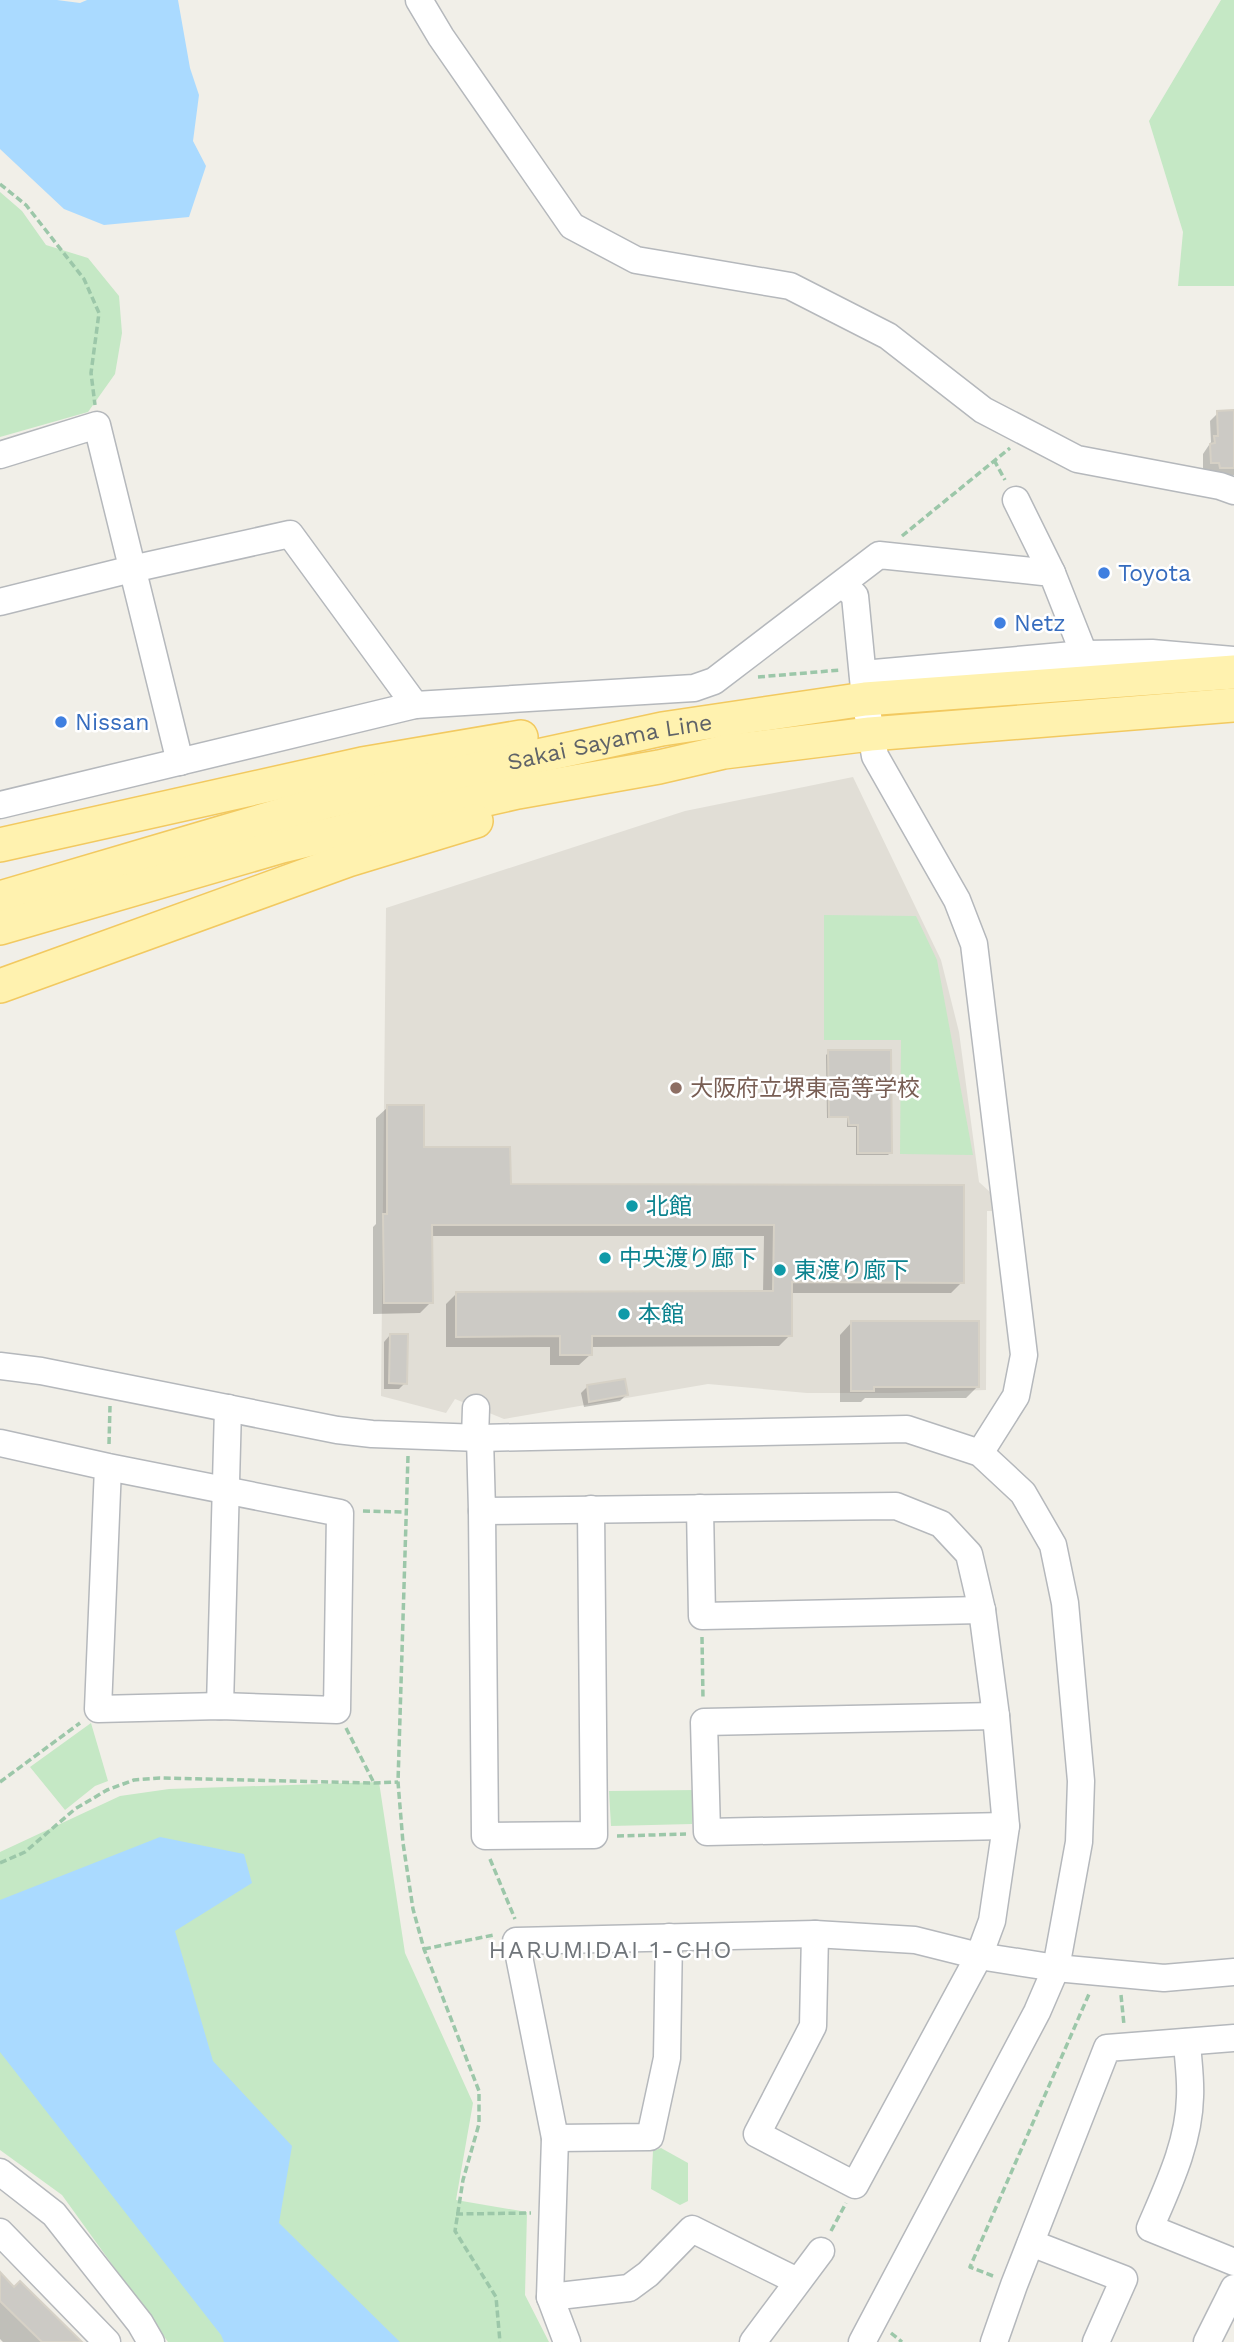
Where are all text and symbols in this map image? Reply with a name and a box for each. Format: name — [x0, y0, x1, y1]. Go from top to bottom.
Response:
place label: Toyota — [1118, 560, 1191, 587]
marker: Toyota — [1096, 565, 1112, 581]
place label: Netz — [1014, 610, 1066, 637]
marker: Netz — [992, 615, 1008, 631]
street label: Sakai Sayama Line — [505, 708, 714, 776]
place label: Nissan — [75, 709, 150, 736]
marker: Nissan — [53, 714, 69, 730]
place label: 大阪府立堺東高等学校 — [690, 1075, 920, 1102]
marker: 大阪府立堺東高等学校 — [668, 1080, 684, 1096]
place label: 北館 — [646, 1193, 692, 1220]
marker: 北館 — [624, 1198, 640, 1214]
place label: 中央渡り廊下 — [619, 1245, 757, 1272]
marker: 中央渡り廊下 — [597, 1250, 613, 1266]
place label: 東渡り廊下 — [794, 1257, 909, 1284]
marker: 東渡り廊下 — [772, 1262, 788, 1278]
place label: 本館 — [638, 1301, 684, 1328]
marker: 本館 — [616, 1306, 632, 1322]
district label: HARUMIDAI 1-CHO — [488, 1936, 734, 1964]

